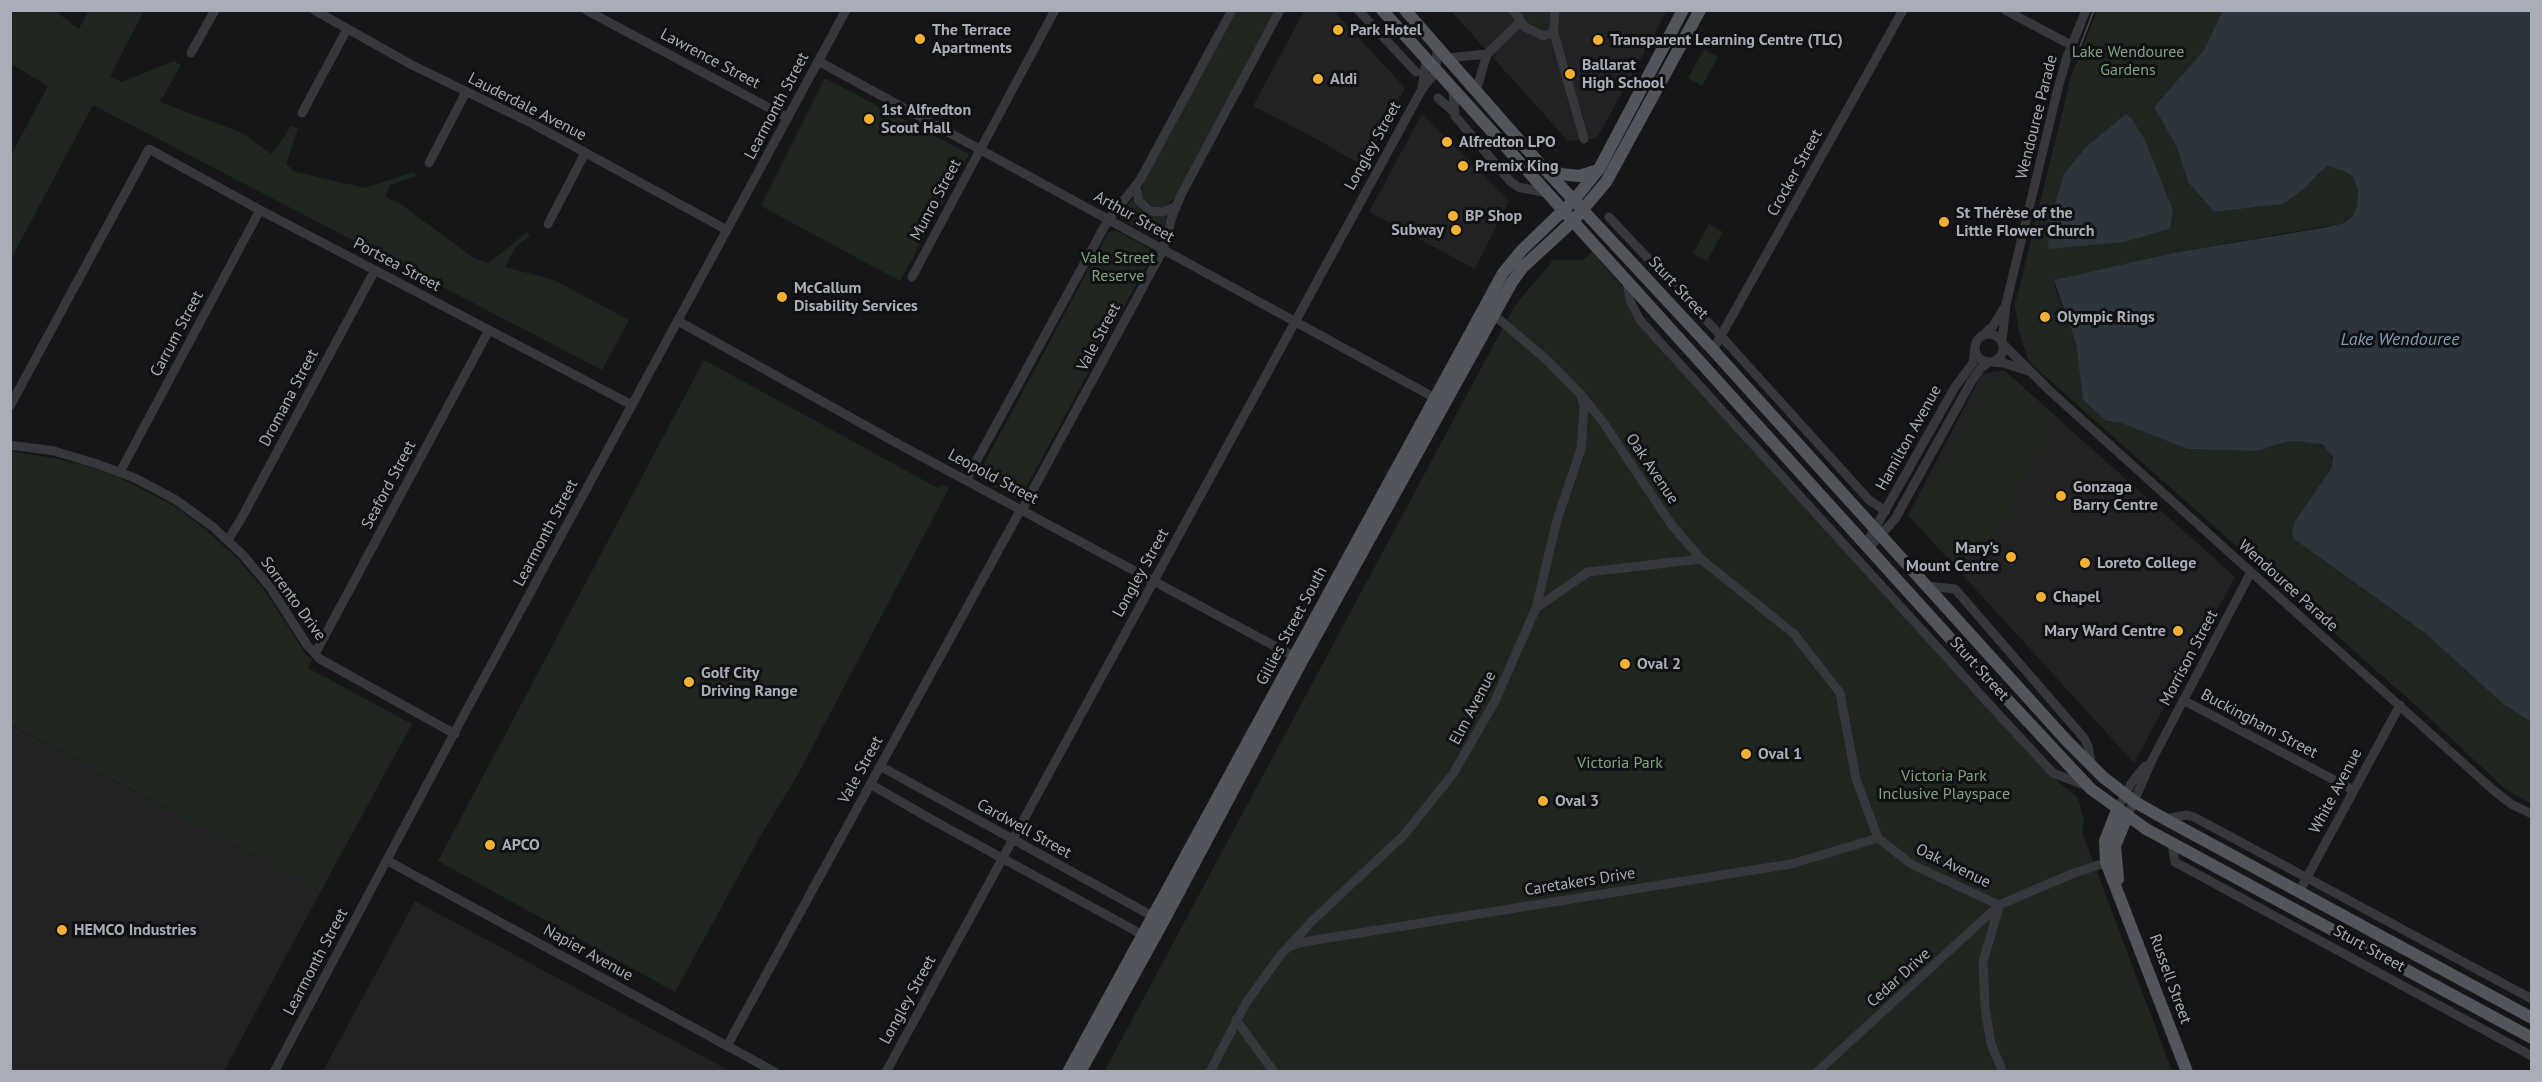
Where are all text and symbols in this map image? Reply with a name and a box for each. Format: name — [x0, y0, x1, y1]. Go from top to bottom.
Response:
place label: The Terrace Apartments — [932, 20, 1012, 58]
place label: Park Hotel — [1350, 20, 1421, 40]
marker: Park Hotel — [1331, 23, 1345, 37]
street label: Lawrence Street — [657, 25, 763, 93]
place label: Transparent Learning Centre (TLC) — [1610, 30, 1843, 50]
marker: The Terrace Apartments — [913, 32, 927, 46]
marker: Transparent Learning Centre (TLC) — [1591, 33, 1605, 47]
park label: Lake Wendouree Gardens — [2072, 42, 2184, 80]
street label: Learmonth Street — [741, 49, 813, 163]
street label: Wendouree Parade — [2012, 53, 2062, 181]
place label: Ballarat High School — [1582, 55, 1664, 93]
marker: Ballarat High School — [1563, 67, 1577, 81]
street label: Lauderdale Avenue — [465, 69, 589, 145]
place label: Aldi — [1330, 69, 1357, 89]
marker: Aldi — [1311, 72, 1325, 86]
street label: Longley Street — [1341, 98, 1405, 194]
place label: 1st Alfredton Scout Hall — [881, 100, 971, 138]
marker: 1st Alfredton Scout Hall — [862, 112, 876, 126]
street label: Crocker Street — [1763, 126, 1827, 220]
place label: Alfredton LPO — [1459, 132, 1556, 152]
marker: Alfredton LPO — [1440, 135, 1454, 149]
street label: Munro Street — [907, 156, 965, 244]
place label: Premix King — [1475, 156, 1559, 176]
marker: Premix King — [1456, 159, 1470, 173]
street label: Arthur Street — [1091, 187, 1177, 247]
place label: St Thérèse of the Little Flower Church — [1956, 203, 2094, 241]
place label: BP Shop — [1465, 206, 1522, 226]
marker: BP Shop — [1446, 209, 1460, 223]
marker: St Thérèse of the Little Flower Church — [1937, 215, 1951, 229]
place label: Subway — [1391, 220, 1444, 240]
marker: Subway — [1449, 223, 1463, 237]
street label: Portsea Street — [350, 234, 444, 296]
park label: Vale Street Reserve — [1081, 248, 1155, 286]
street label: Sturt Street — [1644, 253, 1712, 323]
place label: McCallum Disability Services — [794, 278, 918, 316]
street label: Carrum Street — [146, 288, 208, 380]
marker: McCallum Disability Services — [775, 290, 789, 304]
street label: Vale Street — [1073, 300, 1125, 374]
place label: Olympic Rings — [2057, 307, 2155, 327]
marker: Olympic Rings — [2038, 310, 2052, 324]
water label: Lake Wendouree — [2340, 329, 2460, 351]
street label: Dromana Street — [255, 346, 323, 450]
street label: Hamilton Avenue — [1872, 382, 1946, 494]
street label: Oak Avenue — [1621, 430, 1683, 508]
street label: Seaford Street — [358, 438, 420, 532]
street label: Leopold Street — [945, 445, 1041, 509]
street label: Learmonth Street — [510, 476, 582, 590]
place label: Gonzaga Barry Centre — [2073, 477, 2158, 515]
marker: Gonzaga Barry Centre — [2054, 489, 2068, 503]
street label: Longley Street — [1109, 525, 1173, 621]
street label: Wendouree Parade — [2234, 536, 2342, 636]
place label: Mary's Mount Centre — [1906, 538, 1999, 576]
marker: Mary's Mount Centre — [2004, 550, 2018, 564]
street label: Sorrento Drive — [256, 553, 330, 645]
place label: Loreto College — [2097, 553, 2196, 573]
marker: Loreto College — [2078, 556, 2092, 570]
street label: Gillies Street South — [1253, 563, 1331, 689]
place label: Chapel — [2053, 587, 2100, 607]
marker: Chapel — [2034, 590, 2048, 604]
street label: Morrison Street — [2156, 607, 2222, 709]
place label: Mary Ward Centre — [2044, 621, 2166, 641]
marker: Mary Ward Centre — [2171, 624, 2185, 638]
street label: Sturt Street — [1945, 633, 2013, 705]
place label: Oval 2 — [1637, 654, 1681, 674]
marker: Oval 2 — [1618, 657, 1632, 671]
place label: Golf City Driving Range — [701, 663, 798, 701]
street label: Elm Avenue — [1446, 668, 1500, 748]
marker: Golf City Driving Range — [682, 675, 696, 689]
street label: Buckingham Street — [2197, 685, 2321, 763]
street label: Vale Street — [835, 733, 887, 807]
place label: Oval 1 — [1758, 744, 1802, 764]
street label: White Avenue — [2305, 745, 2367, 837]
marker: Oval 1 — [1739, 747, 1753, 761]
park label: Victoria Park — [1577, 753, 1663, 773]
park label: Victoria Park Inclusive Playspace — [1878, 766, 2010, 804]
place label: Oval 3 — [1555, 791, 1599, 811]
marker: Oval 3 — [1536, 794, 1550, 808]
street label: Cardwell Street — [973, 795, 1075, 863]
place label: APCO — [502, 835, 540, 855]
marker: APCO — [483, 838, 497, 852]
street label: Oak Avenue — [1912, 840, 1994, 892]
street label: Caretakers Drive — [1523, 864, 1637, 900]
street label: Learmonth Street — [280, 905, 352, 1019]
place label: HEMCO Industries — [74, 920, 196, 940]
street label: Napier Avenue — [540, 920, 636, 986]
street label: Sturt Street — [2330, 921, 2408, 977]
marker: HEMCO Industries — [55, 923, 69, 937]
street label: Russell Street — [2145, 932, 2195, 1026]
street label: Cedar Drive — [1863, 944, 1935, 1012]
street label: Longley Street — [876, 952, 940, 1048]

